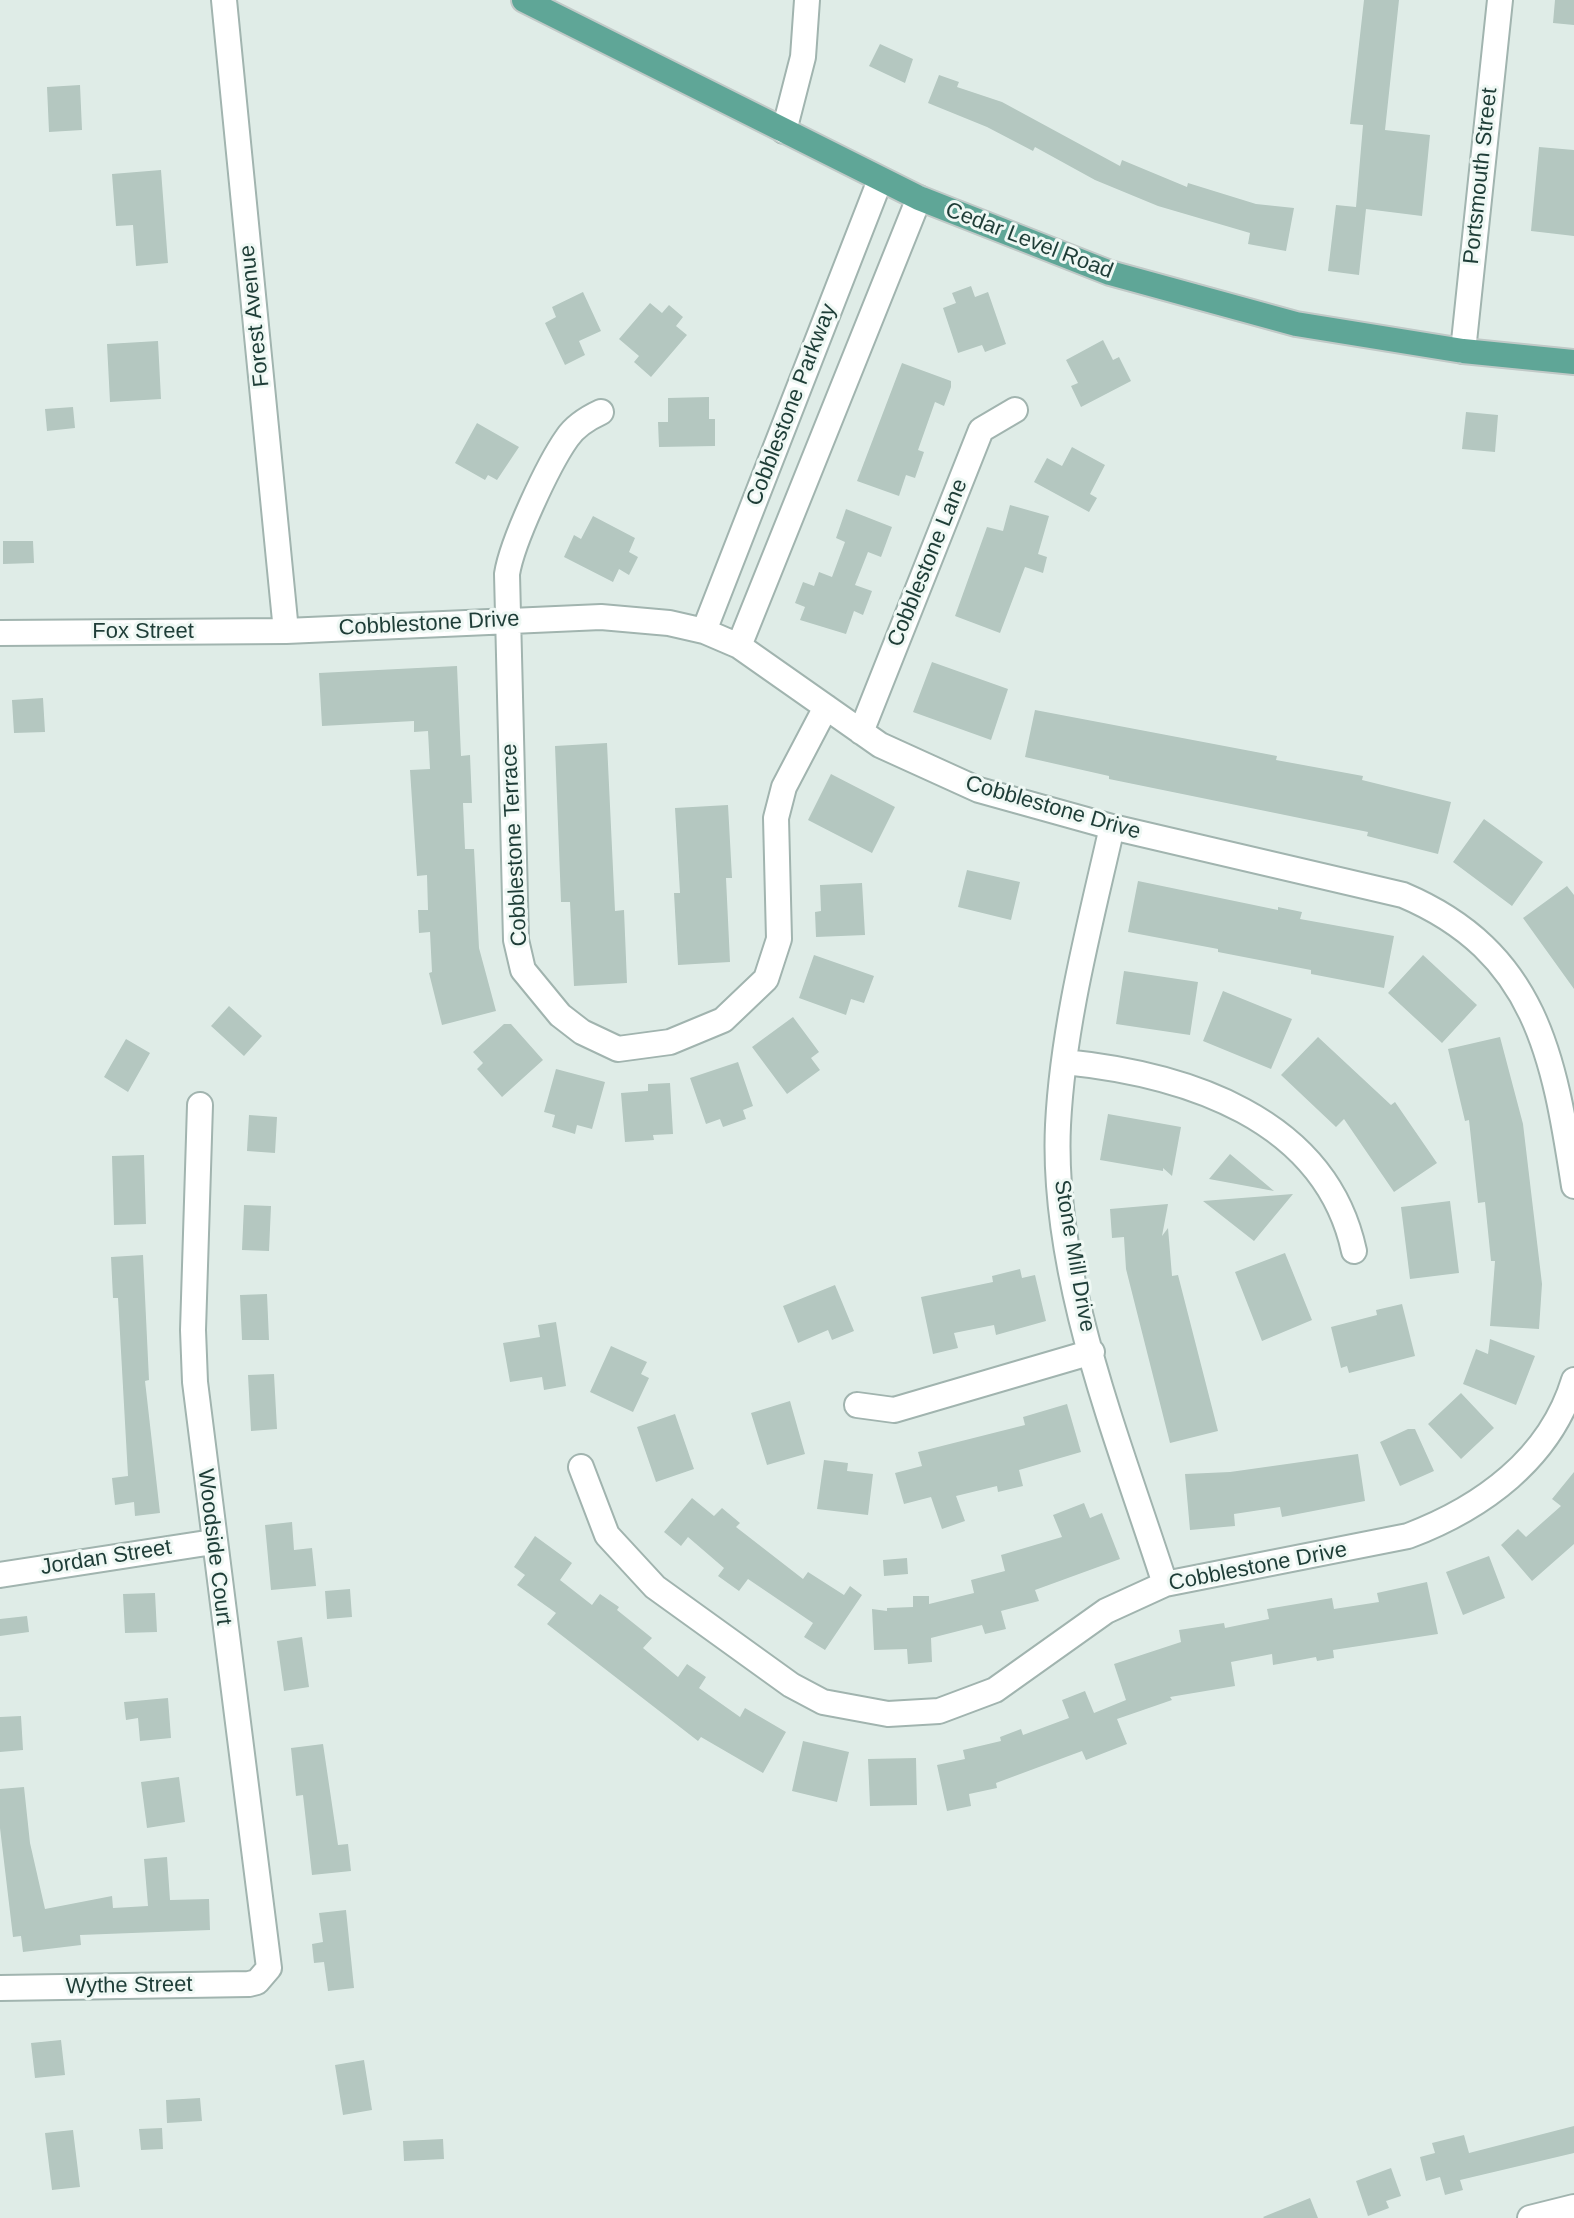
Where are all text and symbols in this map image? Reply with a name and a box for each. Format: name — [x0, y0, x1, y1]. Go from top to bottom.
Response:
street label: Portsmouth Street — [1459, 86, 1503, 266]
street label: Cedar Level Road — [941, 197, 1117, 285]
street label: Forest Avenue — [234, 244, 276, 388]
street label: Cobblestone Parkway — [741, 300, 843, 510]
street label: Cobblestone Lane — [882, 475, 974, 651]
street label: Cobblestone Drive — [338, 606, 520, 642]
street label: Fox Street — [92, 619, 194, 645]
street label: Cobblestone Terrace — [497, 743, 533, 947]
street label: Cobblestone Drive — [962, 770, 1144, 846]
street label: Stone Mill Drive — [1048, 1178, 1100, 1334]
street label: Woodside Court — [191, 1467, 237, 1627]
street label: Jordan Street — [39, 1535, 173, 1581]
street label: Cobblestone Drive — [1167, 1537, 1349, 1597]
street label: Wythe Street — [65, 1972, 193, 2000]

